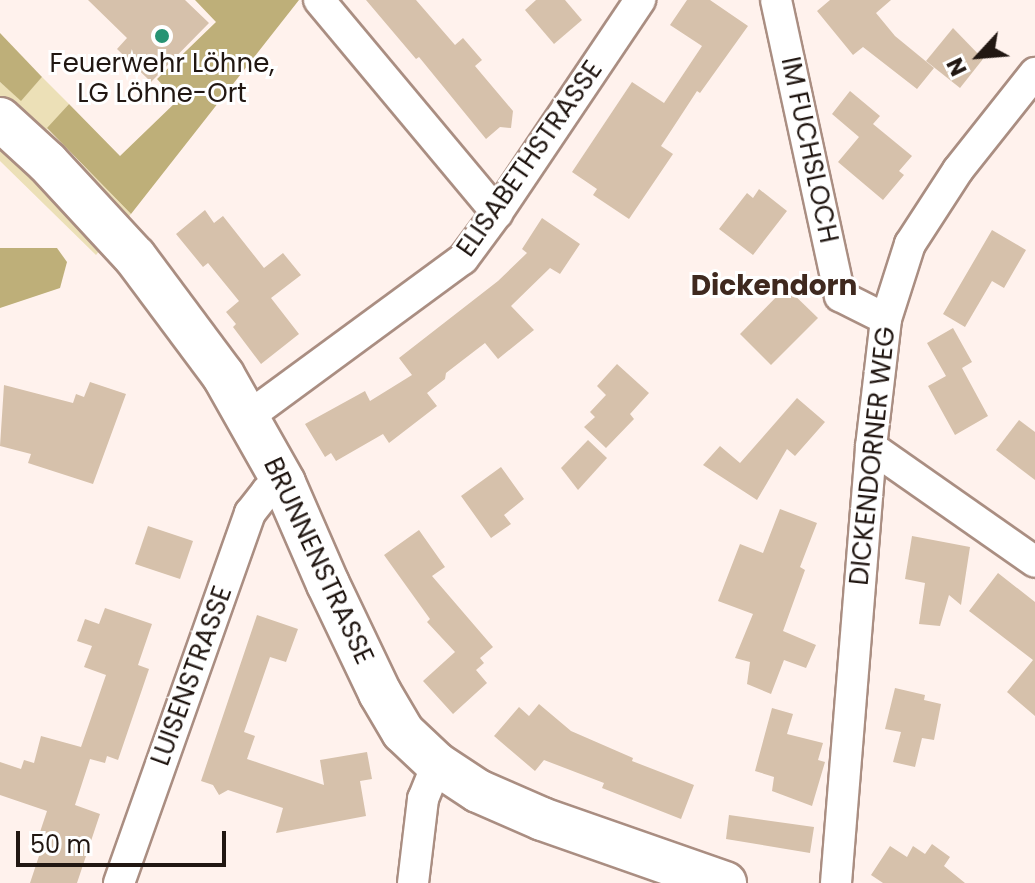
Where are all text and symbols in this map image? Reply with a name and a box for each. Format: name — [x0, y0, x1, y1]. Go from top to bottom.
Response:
north arrow — [939, 16, 1019, 96]
marker: Feuerwehr Löhne, LG Löhne-Ort — [153, 27, 171, 45]
place label: Feuerwehr Löhne, LG Löhne-Ort — [50, 48, 274, 110]
text: N — [939, 53, 975, 81]
street label: IM FUCHSLOCH — [774, 54, 844, 246]
street label: ELISABETHSTRASSE — [451, 55, 609, 263]
district label: Dickendorn — [691, 269, 857, 303]
street label: DICKENDORNER WEG — [844, 325, 902, 587]
street label: BRUNNENSTRASSE — [257, 453, 379, 669]
street label: LUISENSTRASSE — [145, 582, 239, 770]
scale bar — [20, 815, 230, 865]
text: 50 m — [30, 828, 91, 861]

